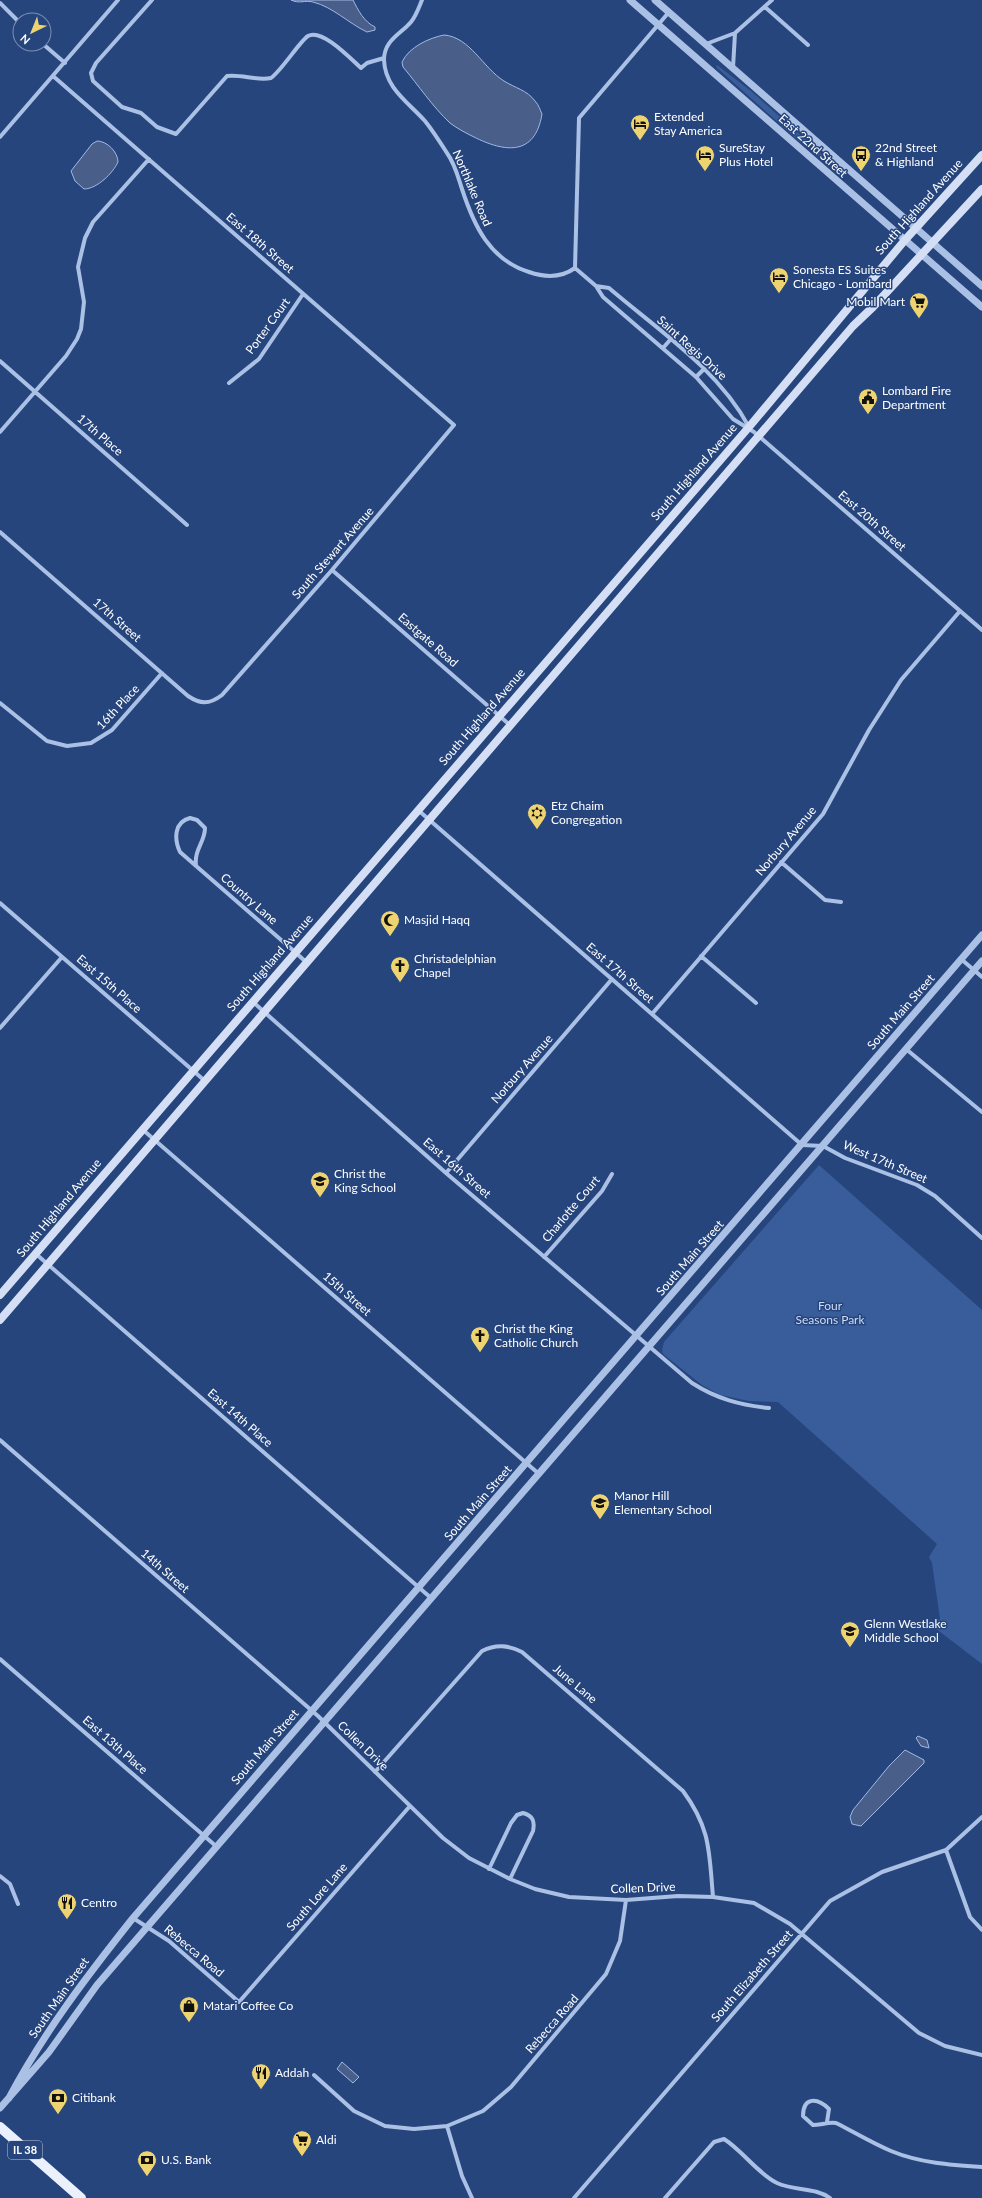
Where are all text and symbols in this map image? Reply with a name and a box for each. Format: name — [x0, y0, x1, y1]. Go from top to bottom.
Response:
north arrow — [12, 12, 52, 52]
text: N — [17, 32, 32, 47]
place label: Extended Stay America — [654, 109, 722, 138]
street label: East 22nd Street — [776, 111, 851, 181]
hotel icon: Extended Stay America — [629, 113, 651, 141]
place label: SureStay Plus Hotel — [719, 140, 773, 169]
place label: 22nd Street & Highland — [875, 140, 938, 169]
hotel icon: SureStay Plus Hotel — [694, 144, 716, 172]
bus stop icon: 22nd Street & Highland — [850, 144, 872, 172]
street label: Northlake Road — [450, 147, 495, 228]
street label: South Highland Avenue — [872, 156, 966, 258]
street label: East 18th Street — [223, 209, 298, 277]
place label: Sonesta ES Suites Chicago - Lombard — [793, 262, 892, 291]
hotel icon: Sonesta ES Suites Chicago - Lombard — [768, 266, 790, 294]
supermarket icon: Mobil Mart — [908, 291, 930, 319]
street label: Porter Court — [242, 294, 293, 357]
place label: Mobil Mart — [846, 294, 906, 309]
street label: Saint Regis Drive — [654, 312, 730, 383]
place label: Lombard Fire Department — [882, 383, 951, 412]
public building icon: Lombard Fire Department — [857, 387, 879, 415]
street label: 17th Place — [74, 411, 126, 459]
street label: South Highland Avenue — [647, 420, 740, 523]
street label: East 20th Street — [835, 487, 910, 555]
street label: South Stewart Avenue — [289, 504, 377, 602]
street label: 17th Street — [90, 594, 145, 645]
street label: Eastgate Road — [395, 609, 461, 670]
street label: South Highland Avenue — [435, 665, 528, 768]
street label: 16th Place — [93, 681, 142, 732]
place label: Etz Chaim Congregation — [551, 798, 622, 827]
synagogue icon: Etz Chaim Congregation — [526, 802, 548, 830]
street label: Norbury Avenue — [752, 803, 819, 879]
street label: Country Lane — [218, 870, 281, 928]
mosque icon: Masjid Haqq — [379, 909, 401, 937]
street label: South Highland Avenue — [223, 911, 316, 1014]
place label: Masjid Haqq — [404, 912, 470, 927]
street label: East 17th Street — [583, 939, 658, 1007]
street label: East 15th Place — [74, 951, 145, 1016]
place label: Christadelphian Chapel — [414, 951, 496, 980]
church icon: Christadelphian Chapel — [389, 955, 411, 983]
street label: South Main Street — [864, 970, 938, 1053]
street label: Norbury Avenue — [488, 1031, 556, 1106]
street label: East 16th Street — [420, 1134, 495, 1202]
street label: West 17th Street — [841, 1137, 930, 1186]
street label: South Highland Avenue — [13, 1156, 104, 1260]
place label: Christ the King School — [334, 1166, 396, 1195]
school or university icon: Christ the King School — [309, 1170, 331, 1198]
street label: Charlotte Court — [538, 1172, 603, 1245]
street label: South Main Street — [653, 1216, 727, 1299]
street label: 15th Street — [320, 1268, 375, 1319]
park label: Four Seasons Park — [795, 1298, 865, 1327]
place label: Christ the King Catholic Church — [494, 1321, 578, 1350]
church icon: Christ the King Catholic Church — [469, 1325, 491, 1353]
street label: East 14th Place — [205, 1385, 276, 1450]
street label: South Main Street — [441, 1461, 515, 1544]
place label: Manor Hill Elementary School — [614, 1488, 712, 1517]
school or university icon: Manor Hill Elementary School — [589, 1492, 611, 1520]
street label: 14th Street — [138, 1545, 193, 1596]
place label: Glenn Westlake Middle School — [864, 1616, 947, 1645]
school or university icon: Glenn Westlake Middle School — [839, 1620, 861, 1648]
street label: June Lane — [550, 1661, 600, 1706]
street label: South Main Street — [228, 1705, 302, 1788]
street label: East 13th Place — [80, 1712, 151, 1777]
street label: Collen Drive — [335, 1718, 392, 1774]
street label: South Lore Lane — [283, 1860, 350, 1934]
street label: Collen Drive — [610, 1879, 676, 1896]
restaurant icon: Centro — [56, 1892, 78, 1920]
place label: Centro — [81, 1895, 117, 1910]
street label: Rebecca Road — [161, 1921, 227, 1980]
street label: South Elizabeth Street — [708, 1926, 796, 2025]
street label: South Main Street — [25, 1954, 92, 2041]
street label: Rebecca Road — [522, 1991, 581, 2056]
shop icon: Matari Coffee Co — [178, 1995, 200, 2023]
place label: Matari Coffee Co — [203, 1998, 293, 2013]
restaurant icon: Addah — [250, 2062, 272, 2090]
place label: Addah — [275, 2065, 309, 2080]
bank icon: Citibank — [47, 2087, 69, 2115]
place label: Citibank — [72, 2090, 117, 2105]
supermarket icon: Aldi — [291, 2129, 313, 2157]
place label: Aldi — [316, 2132, 337, 2147]
road number: IL 38 — [8, 2141, 42, 2159]
bank icon: U.S. Bank — [136, 2149, 158, 2177]
place label: U.S. Bank — [161, 2152, 212, 2167]

